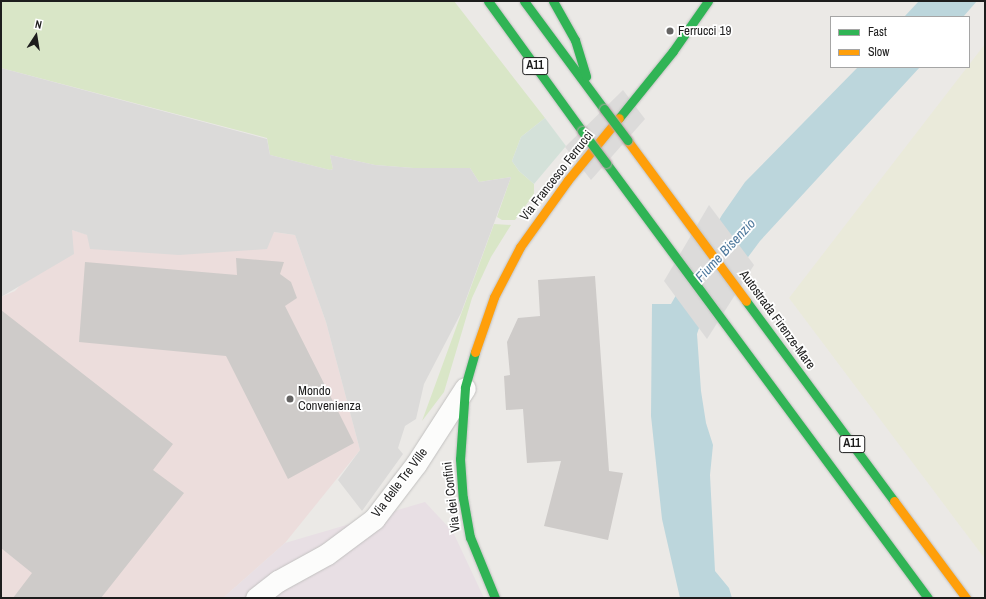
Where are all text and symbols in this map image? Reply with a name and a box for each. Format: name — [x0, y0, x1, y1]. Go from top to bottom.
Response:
north arrow — [16, 16, 56, 56]
legend — [830, 16, 970, 68]
text: N — [34, 17, 43, 32]
place label: Ferrucci 19 — [678, 23, 731, 39]
text: Fast — [868, 24, 887, 40]
marker: Ferrucci 19 — [665, 26, 675, 36]
text: Slow — [868, 44, 889, 60]
road number: A11 — [522, 56, 548, 76]
street label: Via Francesco Ferrucci — [517, 128, 597, 224]
water label: Fiume Bisenzio — [691, 215, 759, 285]
street label: Autostrada Firenze-Mare — [736, 267, 818, 373]
place label: Mondo Convenienza — [298, 384, 361, 415]
marker: Mondo Convenienza — [285, 394, 295, 404]
road number: A11 — [839, 434, 865, 454]
street label: Via delle Tre Ville — [369, 445, 431, 521]
street label: Via dei Confini — [440, 461, 464, 533]

